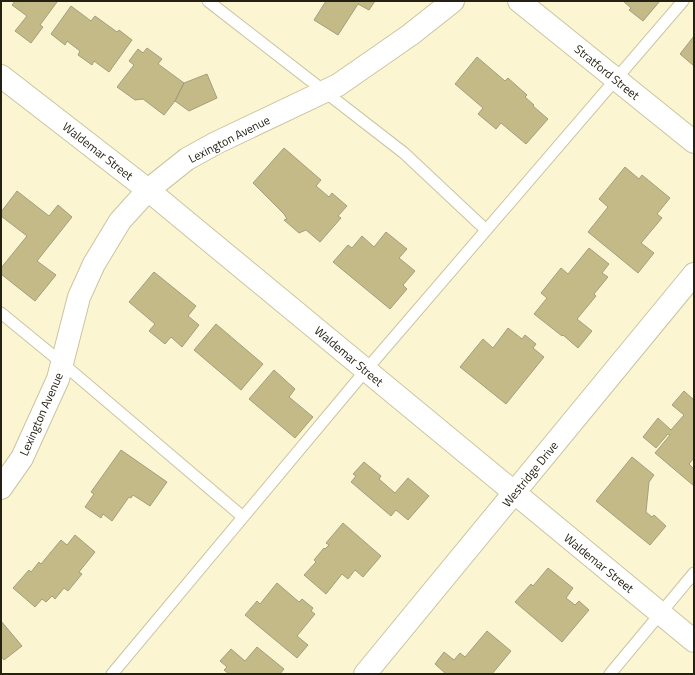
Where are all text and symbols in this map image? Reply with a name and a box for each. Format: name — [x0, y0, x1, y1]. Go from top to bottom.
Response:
street label: Stratford Street — [570, 40, 644, 105]
street label: Lexington Avenue — [185, 110, 273, 168]
street label: Waldemar Street — [58, 117, 138, 185]
street label: Waldemar Street — [310, 321, 388, 391]
street label: Lexington Avenue — [14, 369, 68, 459]
street label: Westridge Drive — [497, 437, 563, 511]
street label: Waldemar Street — [560, 529, 639, 598]

